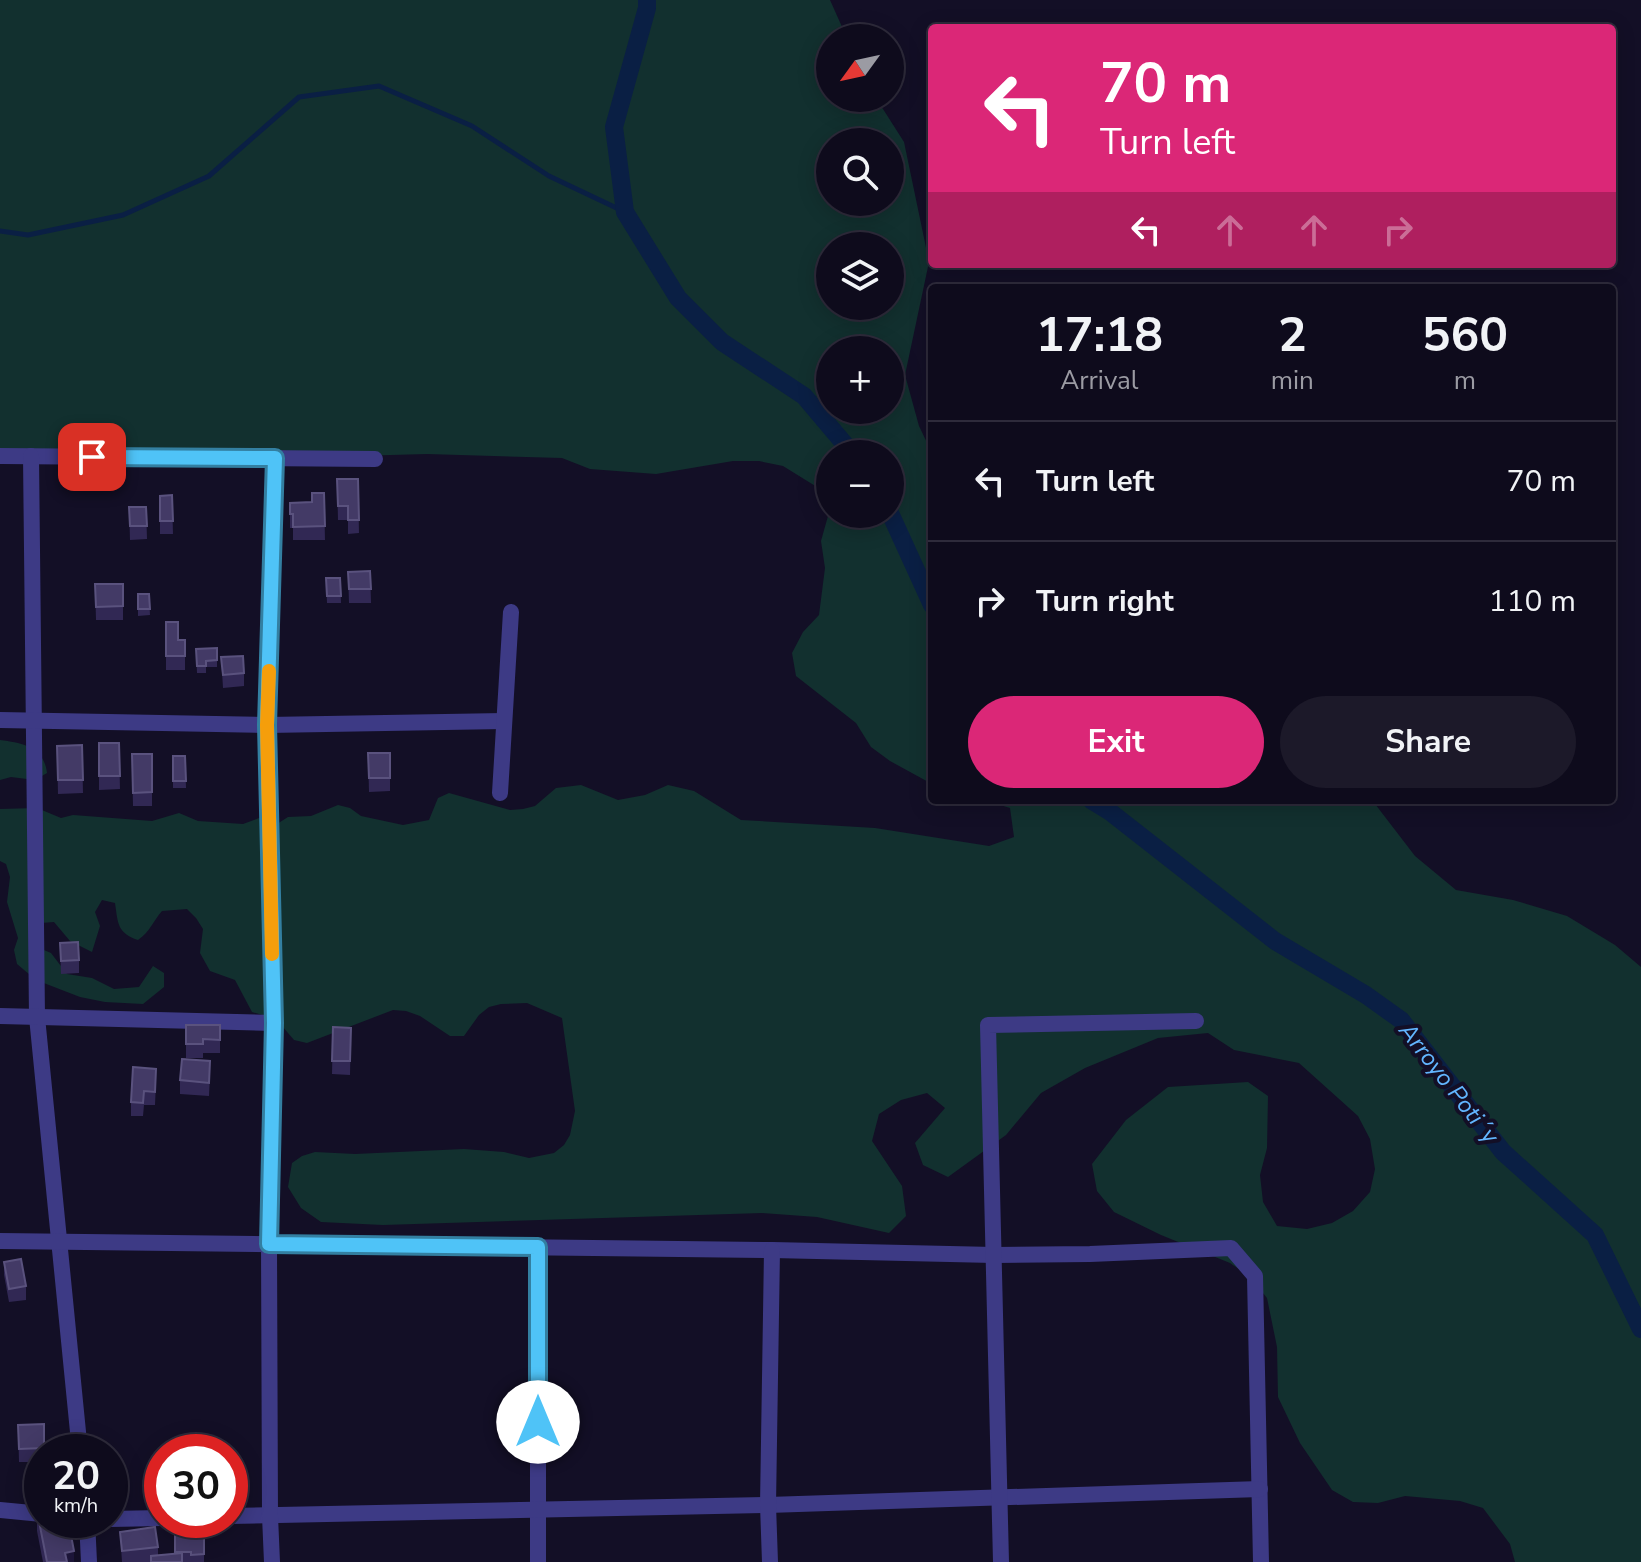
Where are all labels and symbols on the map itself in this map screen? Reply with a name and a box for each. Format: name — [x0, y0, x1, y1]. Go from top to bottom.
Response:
north arrow — [816, 24, 904, 112]
pin — [58, 423, 126, 491]
water label: Arroyo Poti´y — [1391, 1015, 1507, 1152]
position arrow — [496, 1380, 580, 1464]
speed limit sign: 30 — [144, 1434, 248, 1538]

